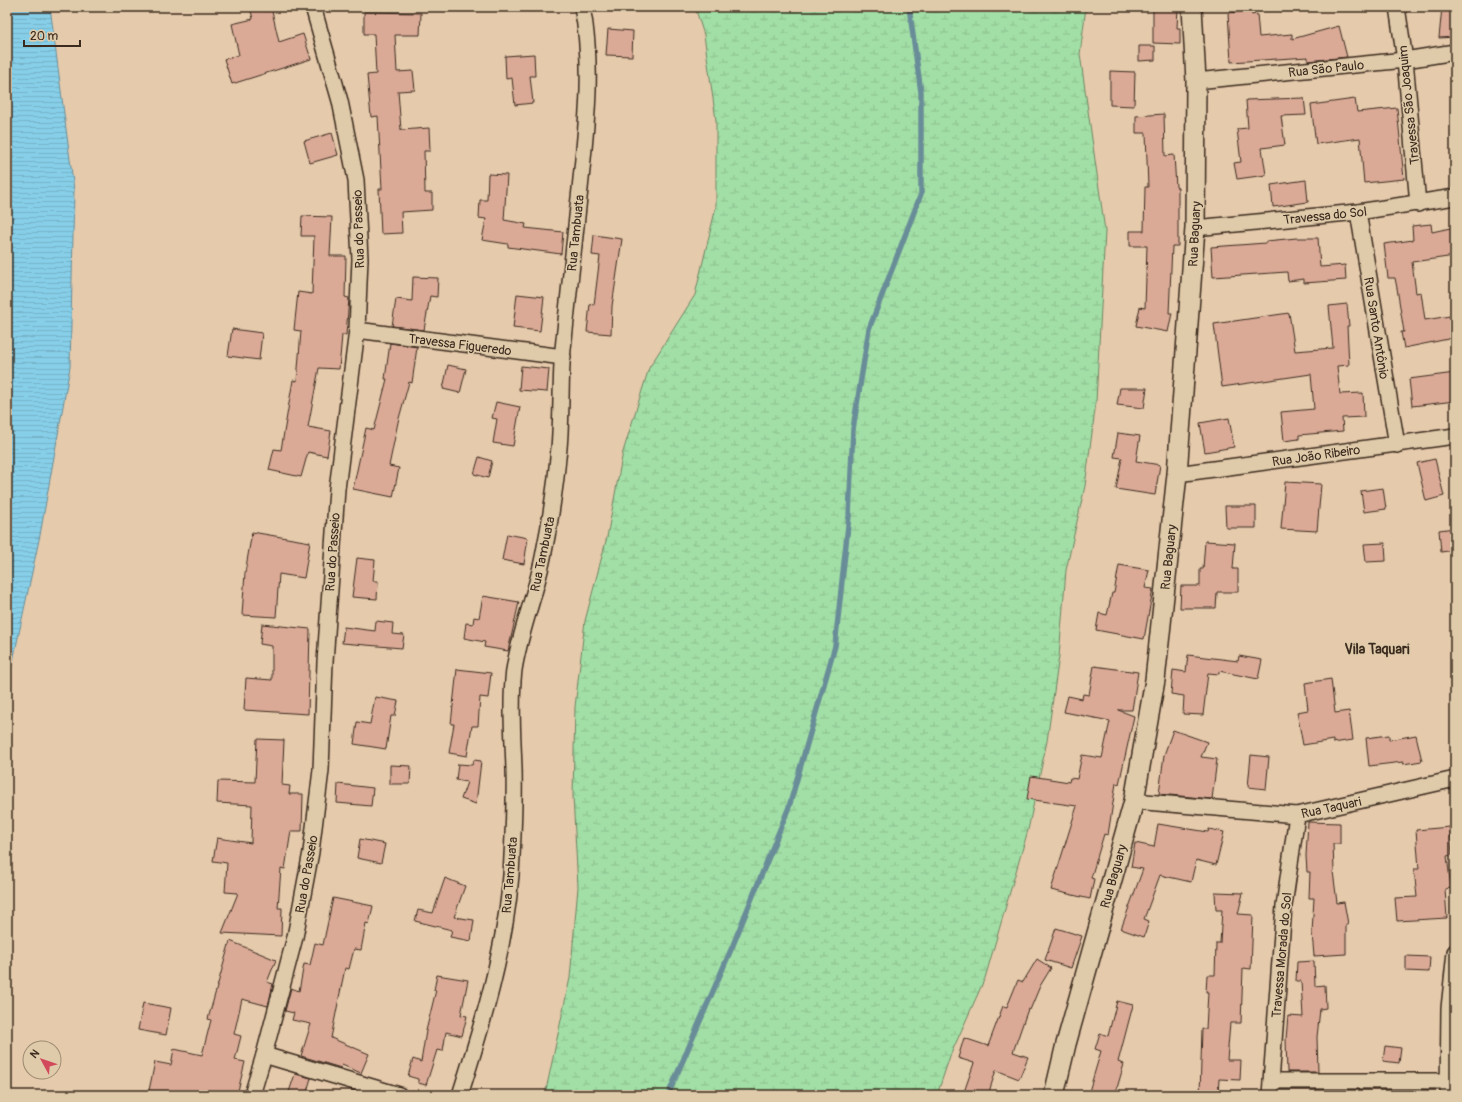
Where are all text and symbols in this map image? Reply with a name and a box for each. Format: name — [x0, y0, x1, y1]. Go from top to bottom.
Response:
scale bar — [24, 22, 80, 48]
text: 20 m — [30, 29, 59, 44]
street label: Travessa São Joaquim — [1395, 44, 1423, 165]
street label: Rua São Paulo — [1287, 57, 1365, 81]
street label: Rua do Passeio — [350, 189, 368, 269]
street label: Rua Tambuata — [564, 194, 588, 272]
street label: Rua Baguary — [1185, 200, 1205, 267]
street label: Travessa do Sol — [1283, 204, 1368, 228]
street label: Rua Santo Antônio — [1360, 276, 1392, 380]
street label: Travessa Figueredo — [407, 331, 512, 359]
street label: Rua João Ribeiro — [1271, 442, 1361, 470]
street label: Rua do Passeio — [322, 512, 344, 592]
street label: Rua Tambuata — [527, 515, 559, 593]
street label: Rua Baguary — [1158, 523, 1180, 591]
district label: Vila Taquari — [1345, 641, 1410, 658]
street label: Rua Taquari — [1300, 794, 1363, 822]
street label: Rua do Passeio — [292, 834, 322, 914]
street label: Rua Tambuata — [499, 836, 521, 914]
street label: Rua Baguary — [1097, 842, 1131, 910]
street label: Travessa Morada do Sol — [1269, 892, 1295, 1019]
north arrow — [22, 1040, 62, 1080]
text: N — [27, 1046, 42, 1061]

